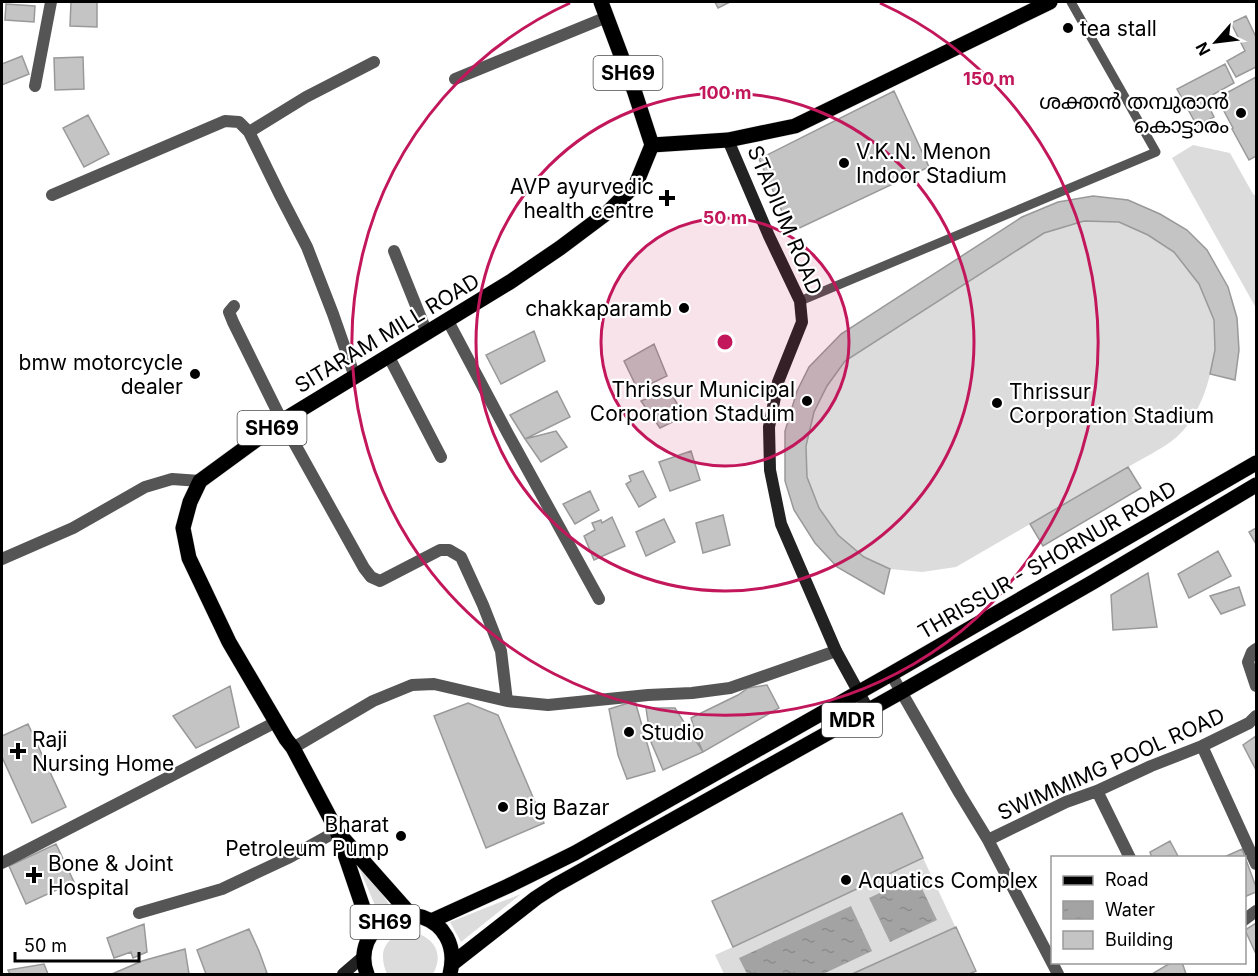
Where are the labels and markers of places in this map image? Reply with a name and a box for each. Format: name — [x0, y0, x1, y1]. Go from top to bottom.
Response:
place label: tea stall — [1080, 16, 1157, 41]
marker: tea stall — [1061, 21, 1075, 35]
place label: ശക്തൻ തമ്പുരാൻ കൊട്ടാരം — [1039, 89, 1229, 139]
marker: ശക്തൻ തമ്പുരാൻ കൊട്ടാരം — [1234, 106, 1248, 120]
place label: V.K.N. Menon Indoor Stadium — [856, 139, 1007, 188]
marker: V.K.N. Menon Indoor Stadium — [837, 156, 851, 170]
place label: AVP ayurvedic health centre — [510, 174, 654, 223]
marker: AVP ayurvedic health centre — [658, 189, 676, 207]
place label: chakkaparamb — [525, 296, 672, 321]
marker: chakkaparamb — [677, 301, 691, 315]
centre of rings — [715, 332, 735, 352]
place label: bmw motorcycle dealer — [19, 350, 183, 399]
marker: bmw motorcycle dealer — [188, 367, 202, 381]
place label: Thrissur Municipal Corporation Staduim — [590, 377, 795, 426]
place label: Thrissur Corporation Stadium — [1009, 379, 1214, 428]
marker: Thrissur Municipal Corporation Staduim — [800, 394, 814, 408]
marker: Thrissur Corporation Stadium — [990, 396, 1004, 410]
place label: Studio — [641, 720, 704, 745]
marker: Studio — [622, 725, 636, 739]
place label: Raji Nursing Home — [32, 727, 174, 776]
marker: Raji Nursing Home — [9, 742, 27, 760]
place label: Big Bazar — [515, 795, 610, 820]
marker: Big Bazar — [496, 800, 510, 814]
place label: Bharat Petroleum Pump — [225, 812, 389, 861]
marker: Bharat Petroleum Pump — [394, 829, 408, 843]
place label: Bone & Joint Hospital — [48, 851, 173, 900]
marker: Bone & Joint Hospital — [25, 866, 43, 884]
place label: Aquatics Complex — [858, 868, 1038, 893]
marker: Aquatics Complex — [839, 873, 853, 887]

